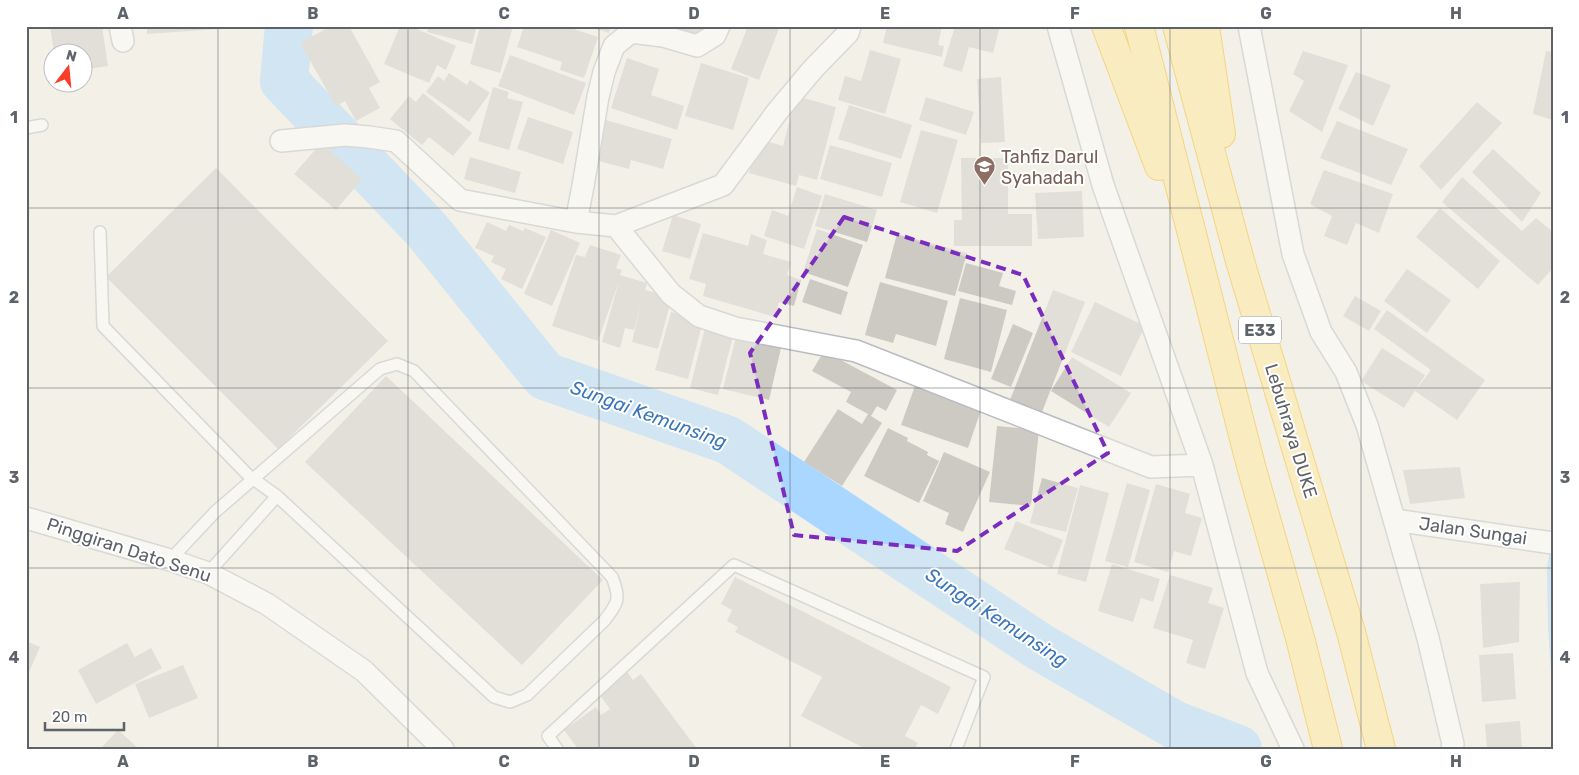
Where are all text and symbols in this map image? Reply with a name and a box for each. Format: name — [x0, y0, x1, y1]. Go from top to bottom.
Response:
text: A — [117, 4, 129, 23]
text: B — [307, 4, 319, 23]
text: C — [498, 4, 510, 23]
text: D — [688, 4, 700, 23]
text: E — [880, 4, 890, 23]
text: F — [1070, 4, 1080, 23]
text: G — [1260, 4, 1272, 23]
text: H — [1450, 4, 1462, 23]
north arrow — [42, 42, 92, 92]
text: N — [64, 46, 79, 66]
text: 1 — [10, 108, 18, 127]
text: 1 — [1561, 108, 1569, 127]
place label: Tahfiz Darul Syahadah — [1001, 146, 1098, 189]
school or university icon: Tahfiz Darul Syahadah — [973, 155, 997, 186]
text: 2 — [9, 288, 19, 307]
text: 2 — [1560, 288, 1570, 307]
road number: E33 — [1239, 316, 1281, 344]
street label: Lebuhraya DUKE — [1260, 361, 1322, 501]
water label: Sungai Kemunsing — [568, 376, 730, 453]
text: 3 — [9, 468, 19, 487]
text: 3 — [1560, 468, 1570, 487]
street label: Pinggiran Dato Senu — [44, 513, 214, 587]
street label: Jalan Sungai — [1418, 513, 1528, 549]
water label: Sungai Kemunsing — [921, 563, 1072, 672]
text: 4 — [9, 648, 20, 667]
text: 4 — [1560, 648, 1571, 667]
scale bar — [45, 700, 124, 732]
text: 20 m — [52, 708, 87, 726]
text: A — [117, 752, 129, 771]
text: B — [307, 752, 319, 771]
text: C — [498, 752, 510, 771]
text: D — [688, 752, 700, 771]
text: E — [880, 752, 890, 771]
text: F — [1070, 752, 1080, 771]
text: G — [1260, 752, 1272, 771]
text: H — [1450, 752, 1462, 771]

